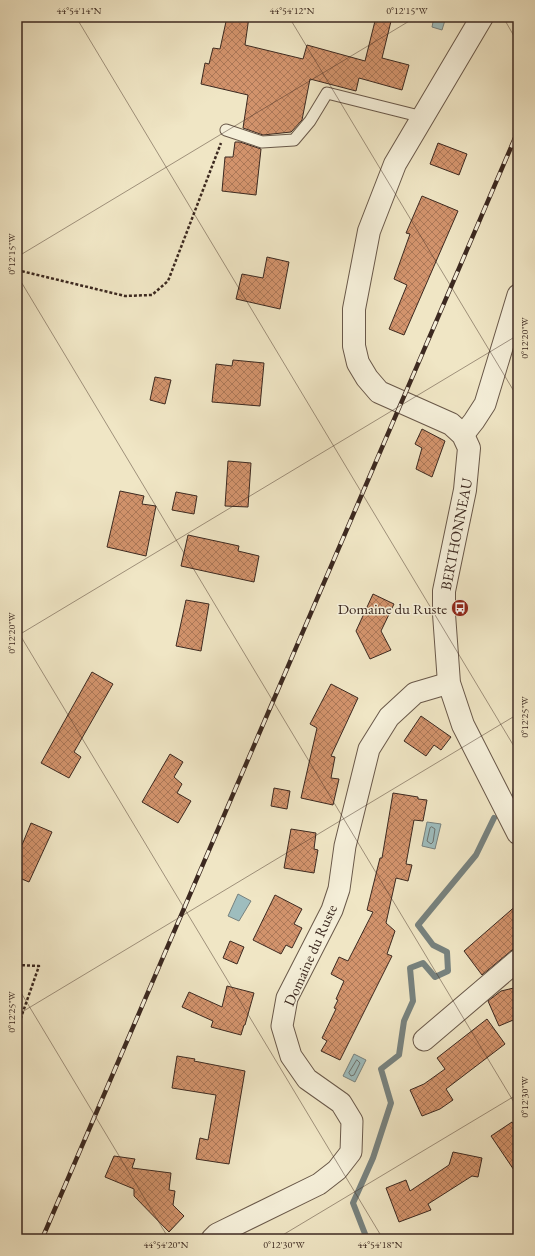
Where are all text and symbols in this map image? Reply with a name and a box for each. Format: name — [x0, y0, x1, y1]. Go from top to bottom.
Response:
text: 44°54'14"N — [57, 4, 102, 17]
text: 44°54'12"N — [270, 4, 315, 17]
text: 0°12'15"W — [386, 4, 429, 17]
text: 0°12'15"W — [5, 232, 18, 275]
text: 0°12'20"W — [518, 316, 531, 359]
street label: BERTHONNEAU — [436, 476, 476, 592]
bus stop icon: Domaine du Ruste — [450, 598, 470, 618]
place label: Domaine du Ruste — [338, 599, 447, 618]
text: 0°12'20"W — [5, 611, 18, 654]
text: 0°12'25"W — [518, 695, 531, 738]
street label: Domaine du Ruste — [279, 901, 341, 1009]
text: 0°12'25"W — [5, 990, 18, 1033]
text: 0°12'30"W — [518, 1075, 531, 1118]
text: 44°54'20"N — [144, 1238, 189, 1251]
text: 0°12'30"W — [263, 1238, 306, 1251]
text: 44°54'18"N — [358, 1238, 403, 1251]

